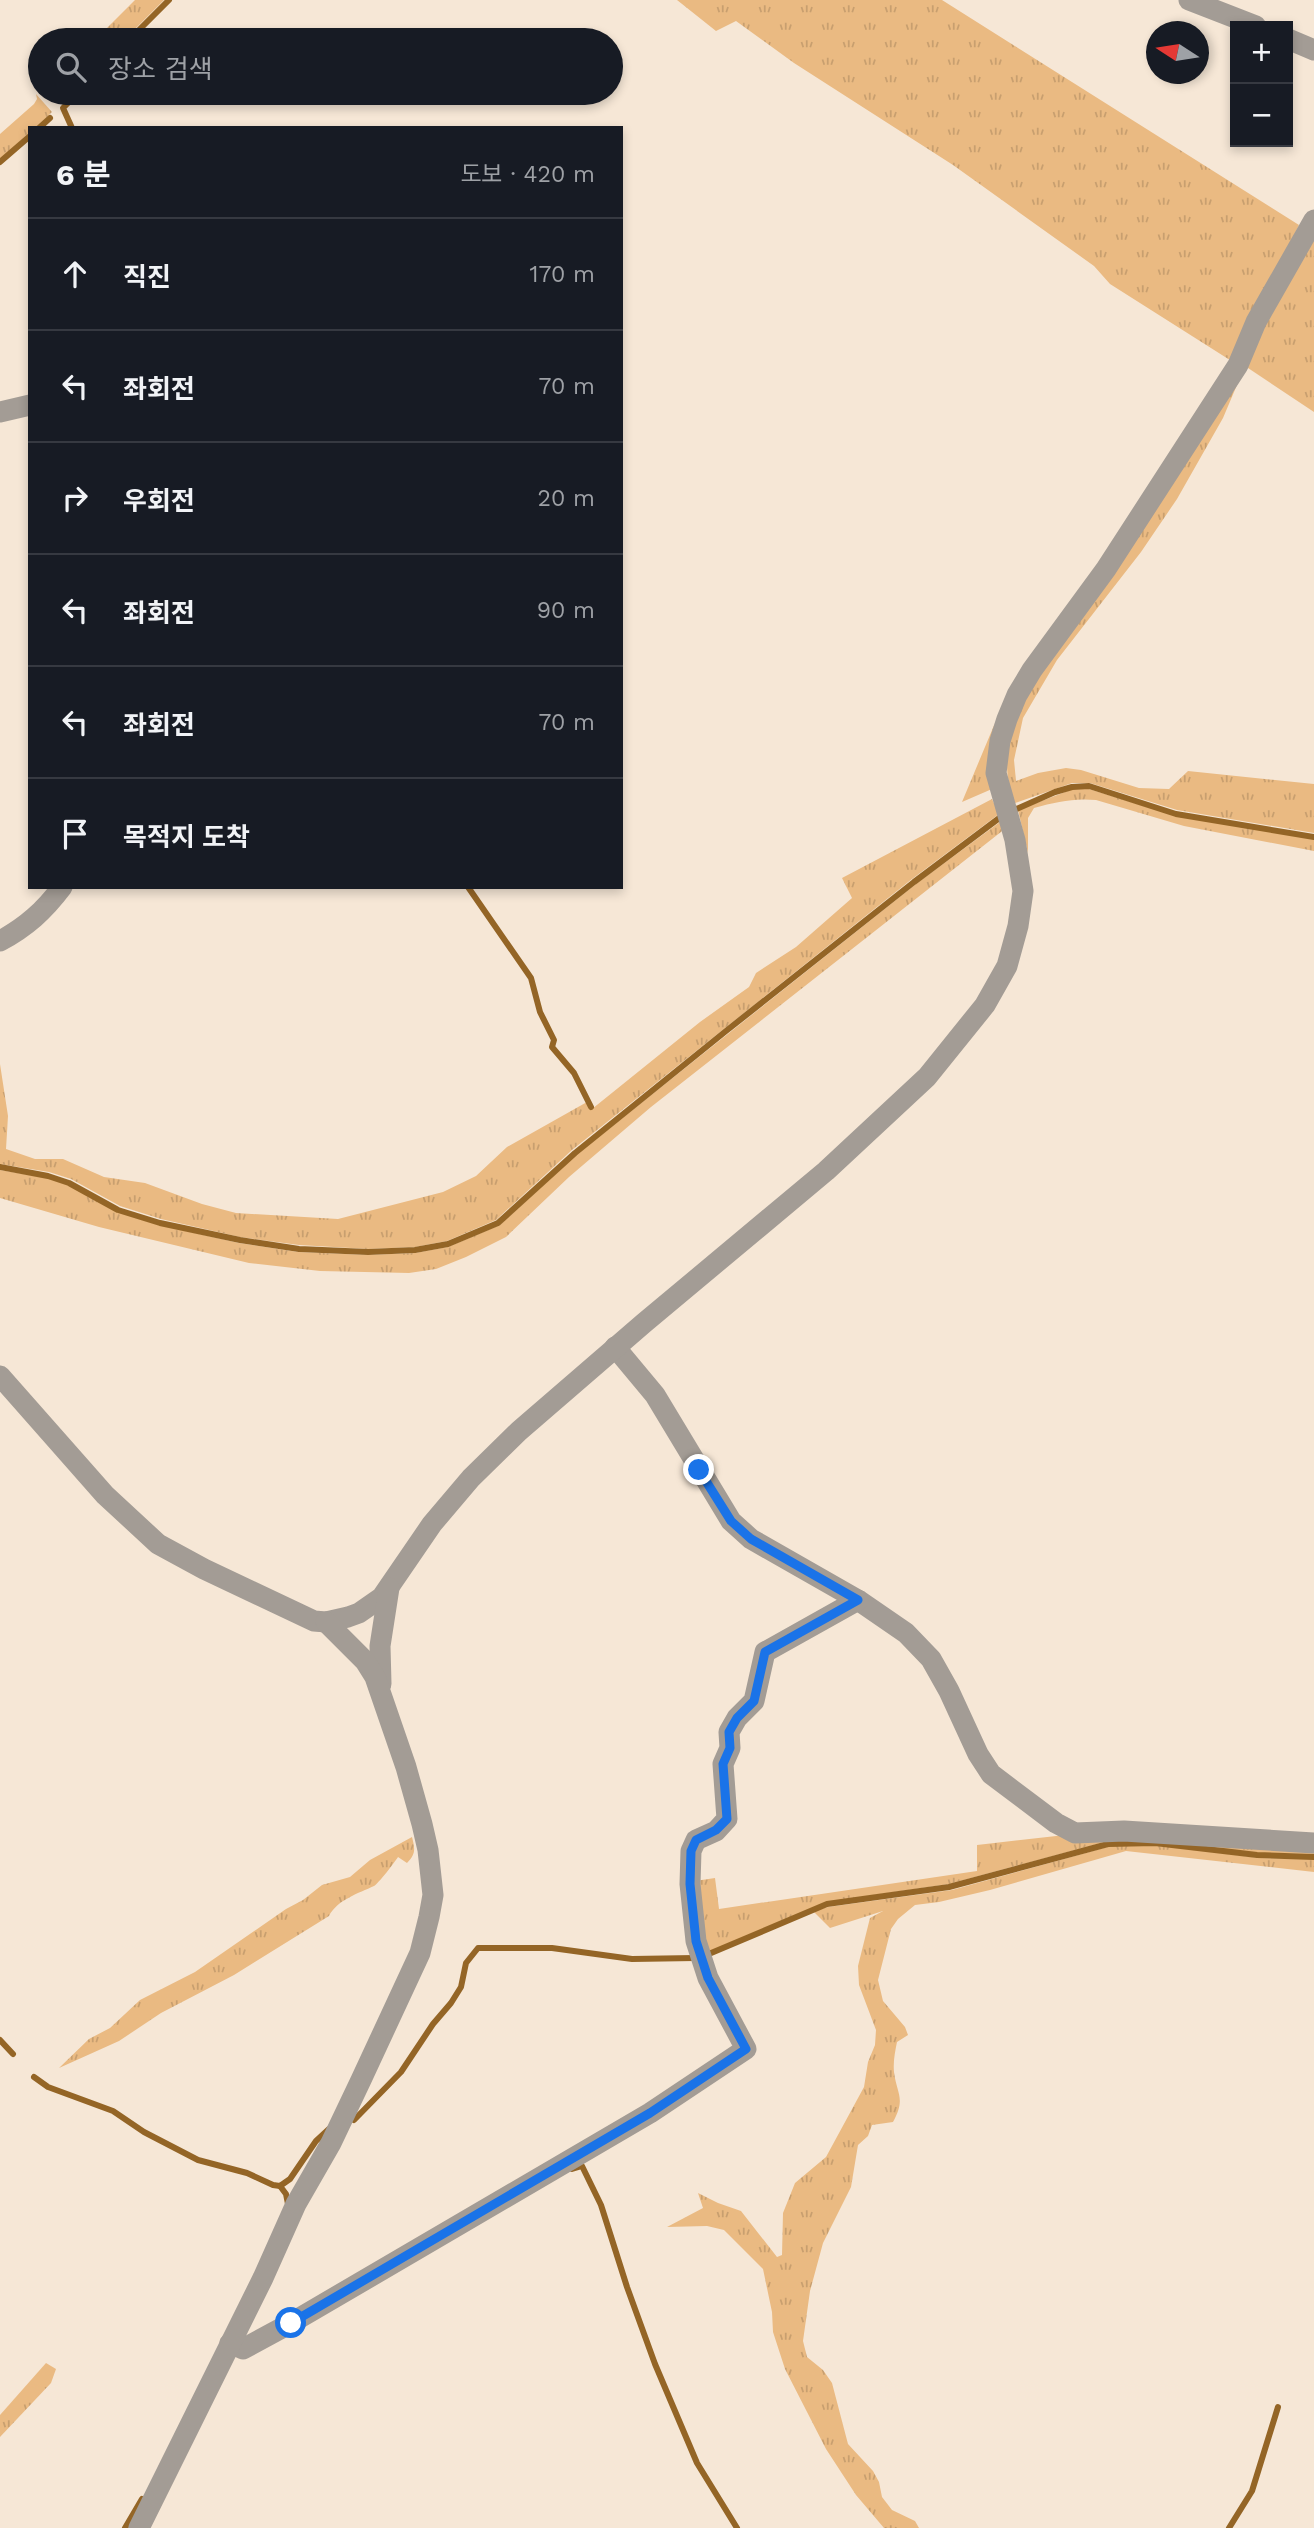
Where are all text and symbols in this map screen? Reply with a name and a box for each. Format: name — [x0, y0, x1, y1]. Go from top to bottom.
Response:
north arrow — [1146, 21, 1209, 84]
map controls — [1230, 21, 1293, 147]
button: + — [1230, 21, 1293, 84]
search box — [28, 28, 623, 105]
icon: search — [52, 48, 90, 86]
text: 장소 검색 — [108, 54, 213, 84]
button: − — [1230, 84, 1293, 147]
text: 6 분 — [56, 157, 111, 192]
text: 도보 · 420 m — [460, 161, 595, 188]
icon: ahead — [56, 255, 94, 293]
text: 170 m — [530, 261, 595, 288]
text: 직진 — [123, 262, 171, 292]
icon: left — [56, 367, 94, 405]
text: 70 m — [538, 373, 595, 400]
text: 좌회전 — [123, 374, 195, 404]
icon: right — [56, 479, 94, 517]
text: 20 m — [538, 485, 595, 512]
text: 우회전 — [123, 486, 195, 516]
icon: left — [56, 591, 94, 629]
text: 90 m — [537, 597, 595, 624]
text: 좌회전 — [123, 598, 195, 628]
icon: left — [56, 703, 94, 741]
text: 70 m — [538, 709, 595, 736]
text: 좌회전 — [123, 710, 195, 740]
icon: arrive — [56, 815, 94, 853]
text: 목적지 도착 — [123, 822, 250, 852]
route end — [683, 1454, 714, 1485]
route start — [275, 2307, 306, 2338]

